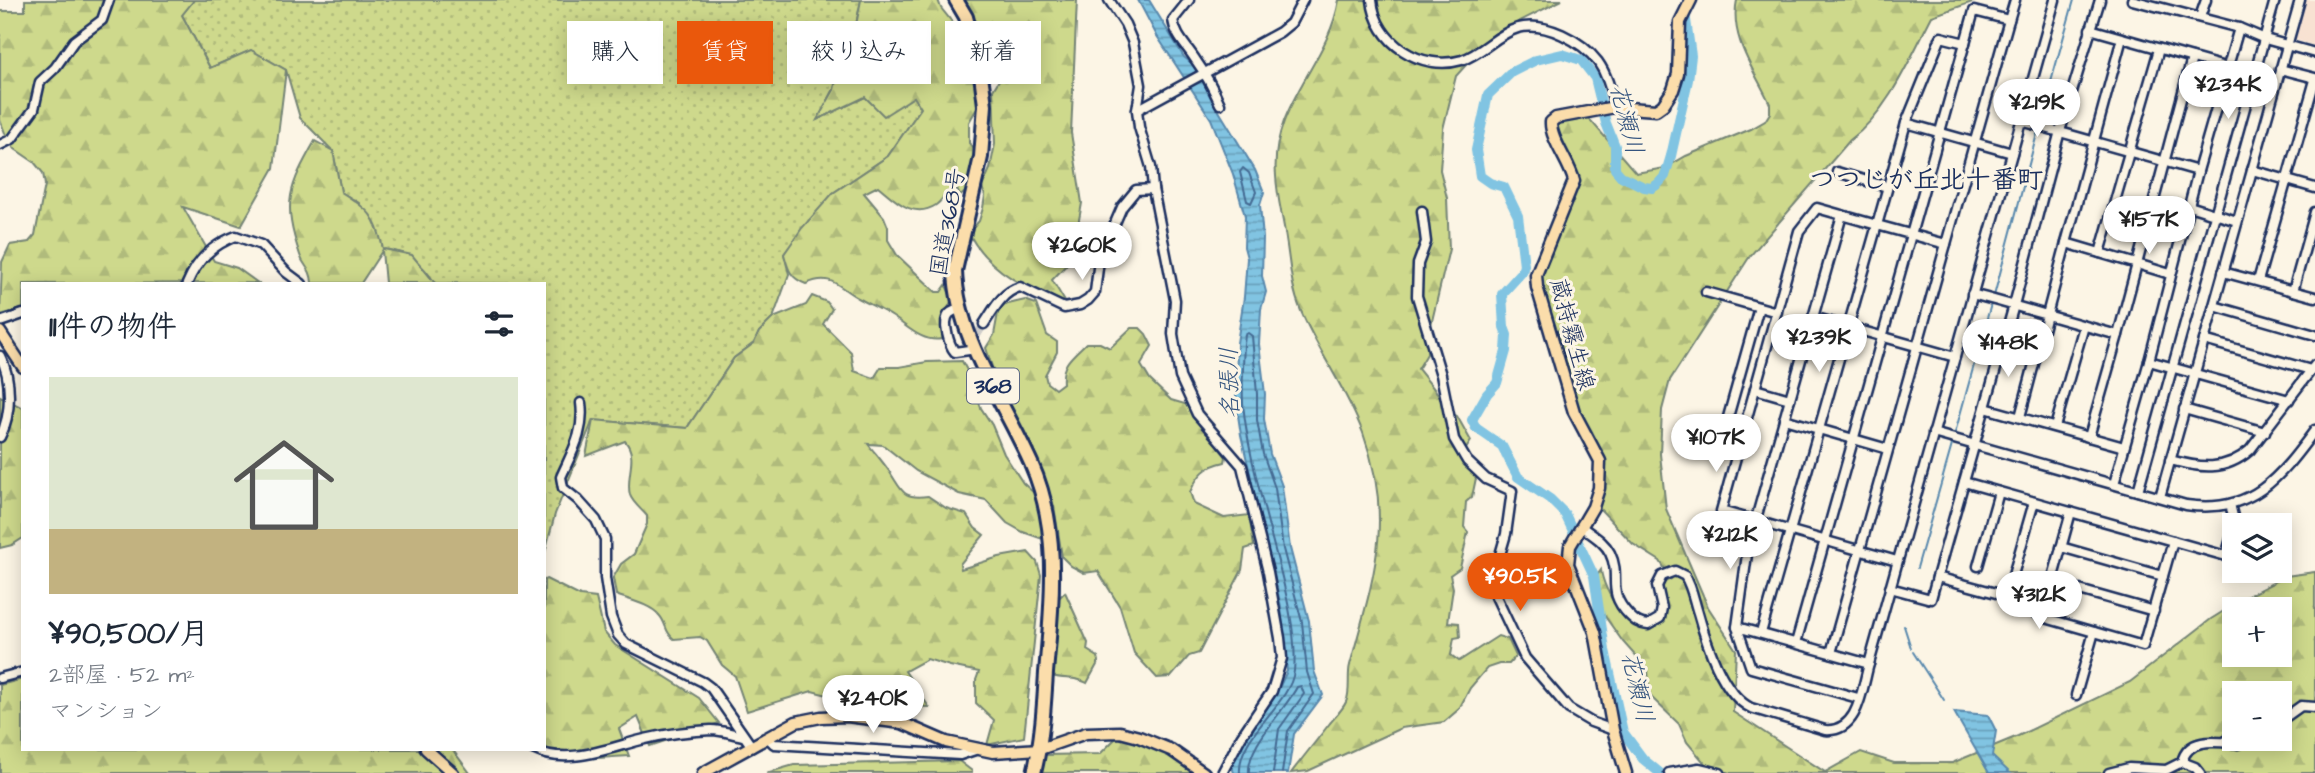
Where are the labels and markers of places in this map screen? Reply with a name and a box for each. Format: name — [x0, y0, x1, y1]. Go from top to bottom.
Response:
pin: ¥234K — [2179, 61, 2277, 121]
pin: ¥219K — [1988, 80, 2086, 139]
pin: ¥157K — [2100, 196, 2198, 256]
pin: ¥260K — [1033, 222, 1131, 282]
pin: ¥239K — [1770, 314, 1868, 374]
pin: ¥148K — [1959, 320, 2057, 379]
pin: ¥107K — [1667, 414, 1765, 474]
pin: ¥212K — [1681, 512, 1779, 571]
pin: ¥90.5K — [1463, 554, 1577, 613]
pin: ¥312K — [1990, 572, 2088, 631]
pin: ¥240K — [824, 676, 922, 735]

